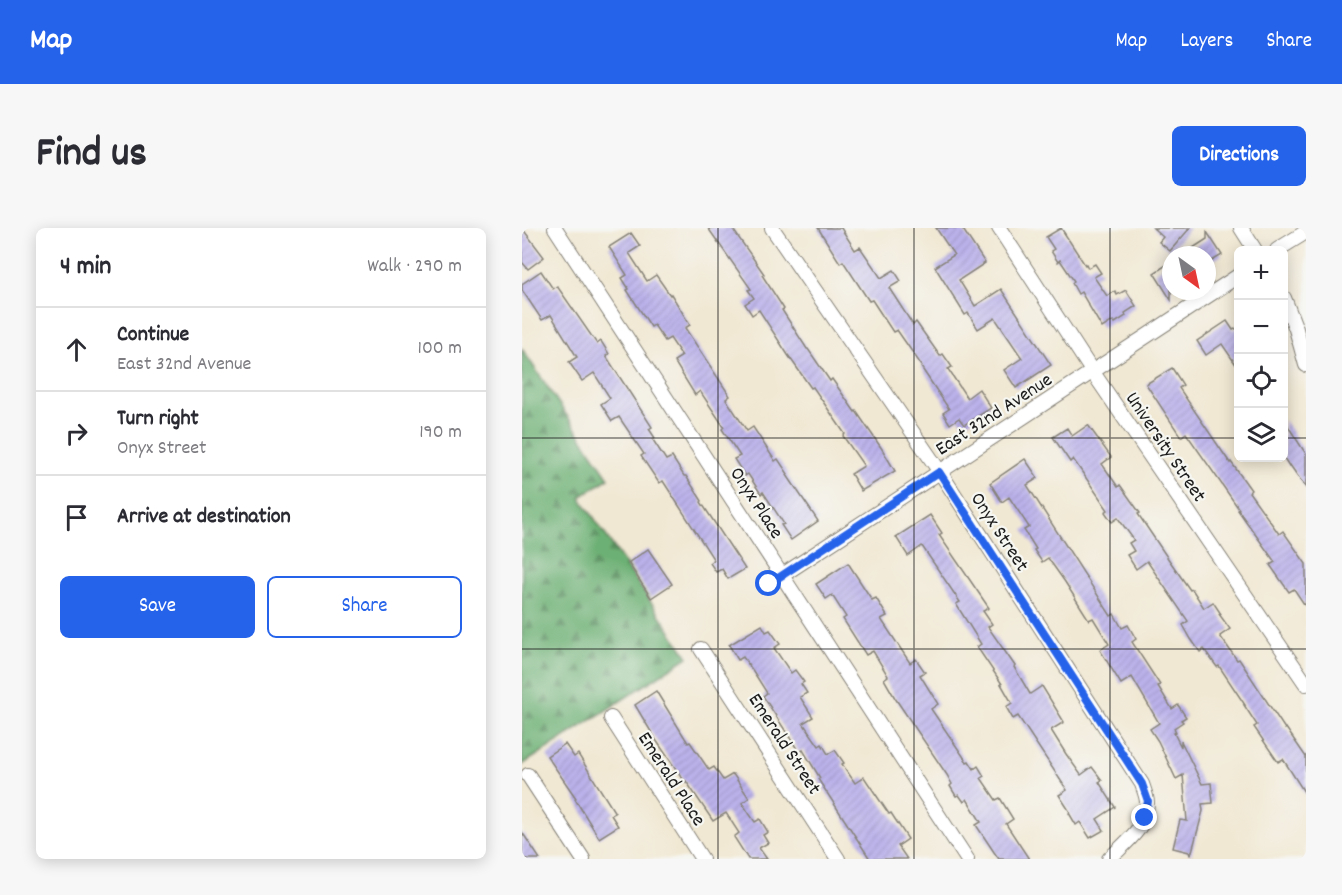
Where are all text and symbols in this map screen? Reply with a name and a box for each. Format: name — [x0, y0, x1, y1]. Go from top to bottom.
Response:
text: Map — [30, 22, 72, 62]
text: Map — [1116, 27, 1147, 57]
text: Layers — [1180, 27, 1233, 57]
text: Share — [1266, 27, 1312, 57]
text: Find us — [36, 126, 147, 186]
button: Directions — [1172, 126, 1306, 186]
north arrow — [1162, 246, 1216, 300]
map controls — [1234, 246, 1288, 462]
button: + — [1234, 246, 1288, 300]
text: 4 min — [60, 249, 111, 286]
text: Walk · 290 m — [367, 253, 462, 281]
button: − — [1234, 300, 1288, 354]
text: Continue — [117, 320, 189, 351]
icon: ahead — [60, 333, 93, 366]
text: 100 m — [418, 335, 462, 363]
text: East 32nd Avenue — [117, 351, 251, 379]
button: locate — [1234, 354, 1288, 408]
street label: East 32nd Avenue — [931, 367, 1059, 464]
street label: University Street — [1117, 387, 1212, 508]
text: Turn right — [117, 404, 199, 435]
button: layers — [1234, 408, 1288, 462]
icon: right — [60, 417, 93, 450]
text: 190 m — [419, 419, 462, 447]
text: Onyx Street — [117, 435, 206, 463]
street label: Onyx Place — [722, 462, 789, 545]
street label: Onyx Street — [962, 488, 1035, 578]
icon: arrive — [60, 501, 93, 534]
text: Arrive at destination — [117, 502, 291, 533]
route start — [755, 570, 781, 596]
button: Save — [60, 576, 255, 638]
button: Share — [267, 576, 462, 638]
street label: Emerald Street — [740, 688, 827, 801]
street label: Emerald Place — [630, 727, 712, 832]
route end — [1131, 804, 1157, 830]

